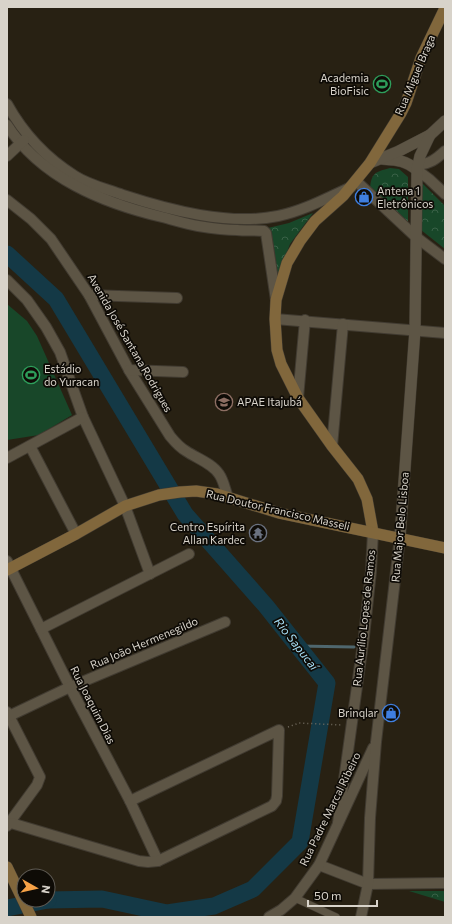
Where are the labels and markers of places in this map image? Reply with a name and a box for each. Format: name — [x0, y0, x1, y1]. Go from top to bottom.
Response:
place label: Academia BioFisic — [320, 71, 369, 97]
sports icon: Academia BioFisic — [372, 74, 392, 94]
place label: Antena 1 Eletrônicos — [377, 184, 433, 210]
shop icon: Antena 1 Eletrônicos — [354, 187, 374, 207]
place label: Estádio do Yuracan — [44, 362, 99, 388]
sports icon: Estádio do Yuracan — [21, 365, 41, 385]
school or university icon: APAE Itajubá — [214, 392, 234, 412]
place label: APAE Itajubá — [237, 395, 302, 408]
place label: Centro Espírita Allan Kardec — [170, 520, 245, 546]
temple icon: Centro Espírita Allan Kardec — [248, 523, 268, 543]
shop icon: Brinqlar — [381, 703, 401, 723]
place label: Brinqlar — [338, 706, 379, 719]

